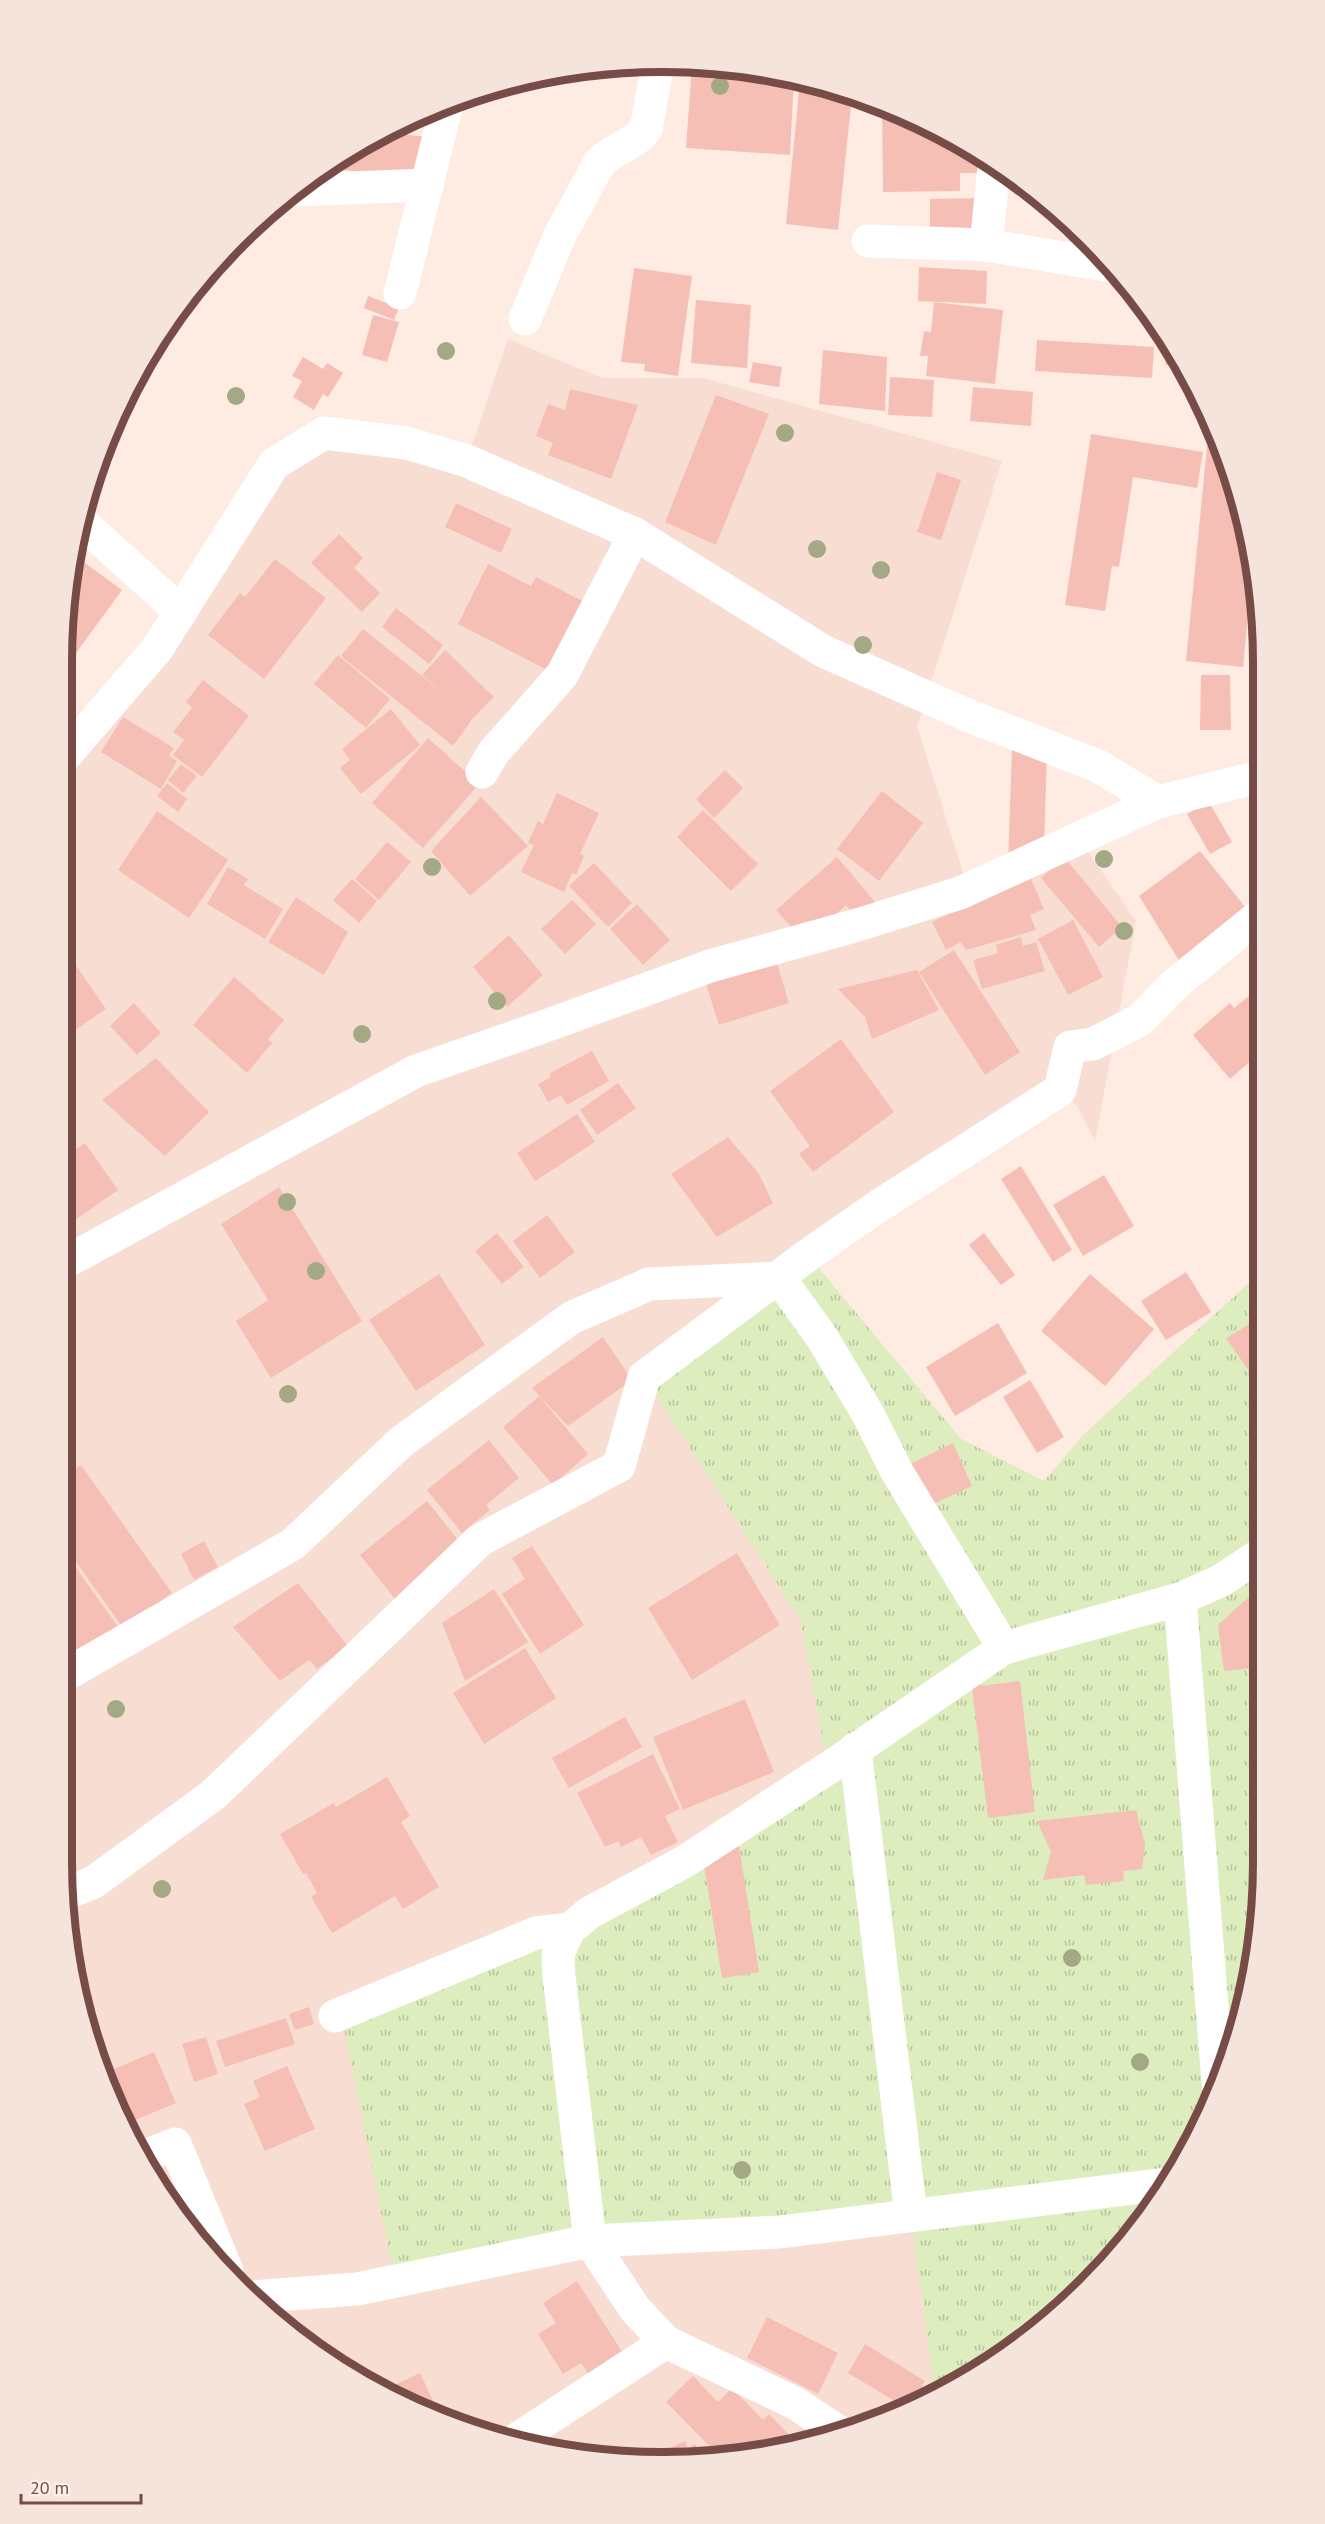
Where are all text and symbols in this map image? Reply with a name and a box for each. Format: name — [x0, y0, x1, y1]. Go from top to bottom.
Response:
scale bar — [21, 2467, 141, 2505]
text: 20 m — [30, 2476, 69, 2499]

